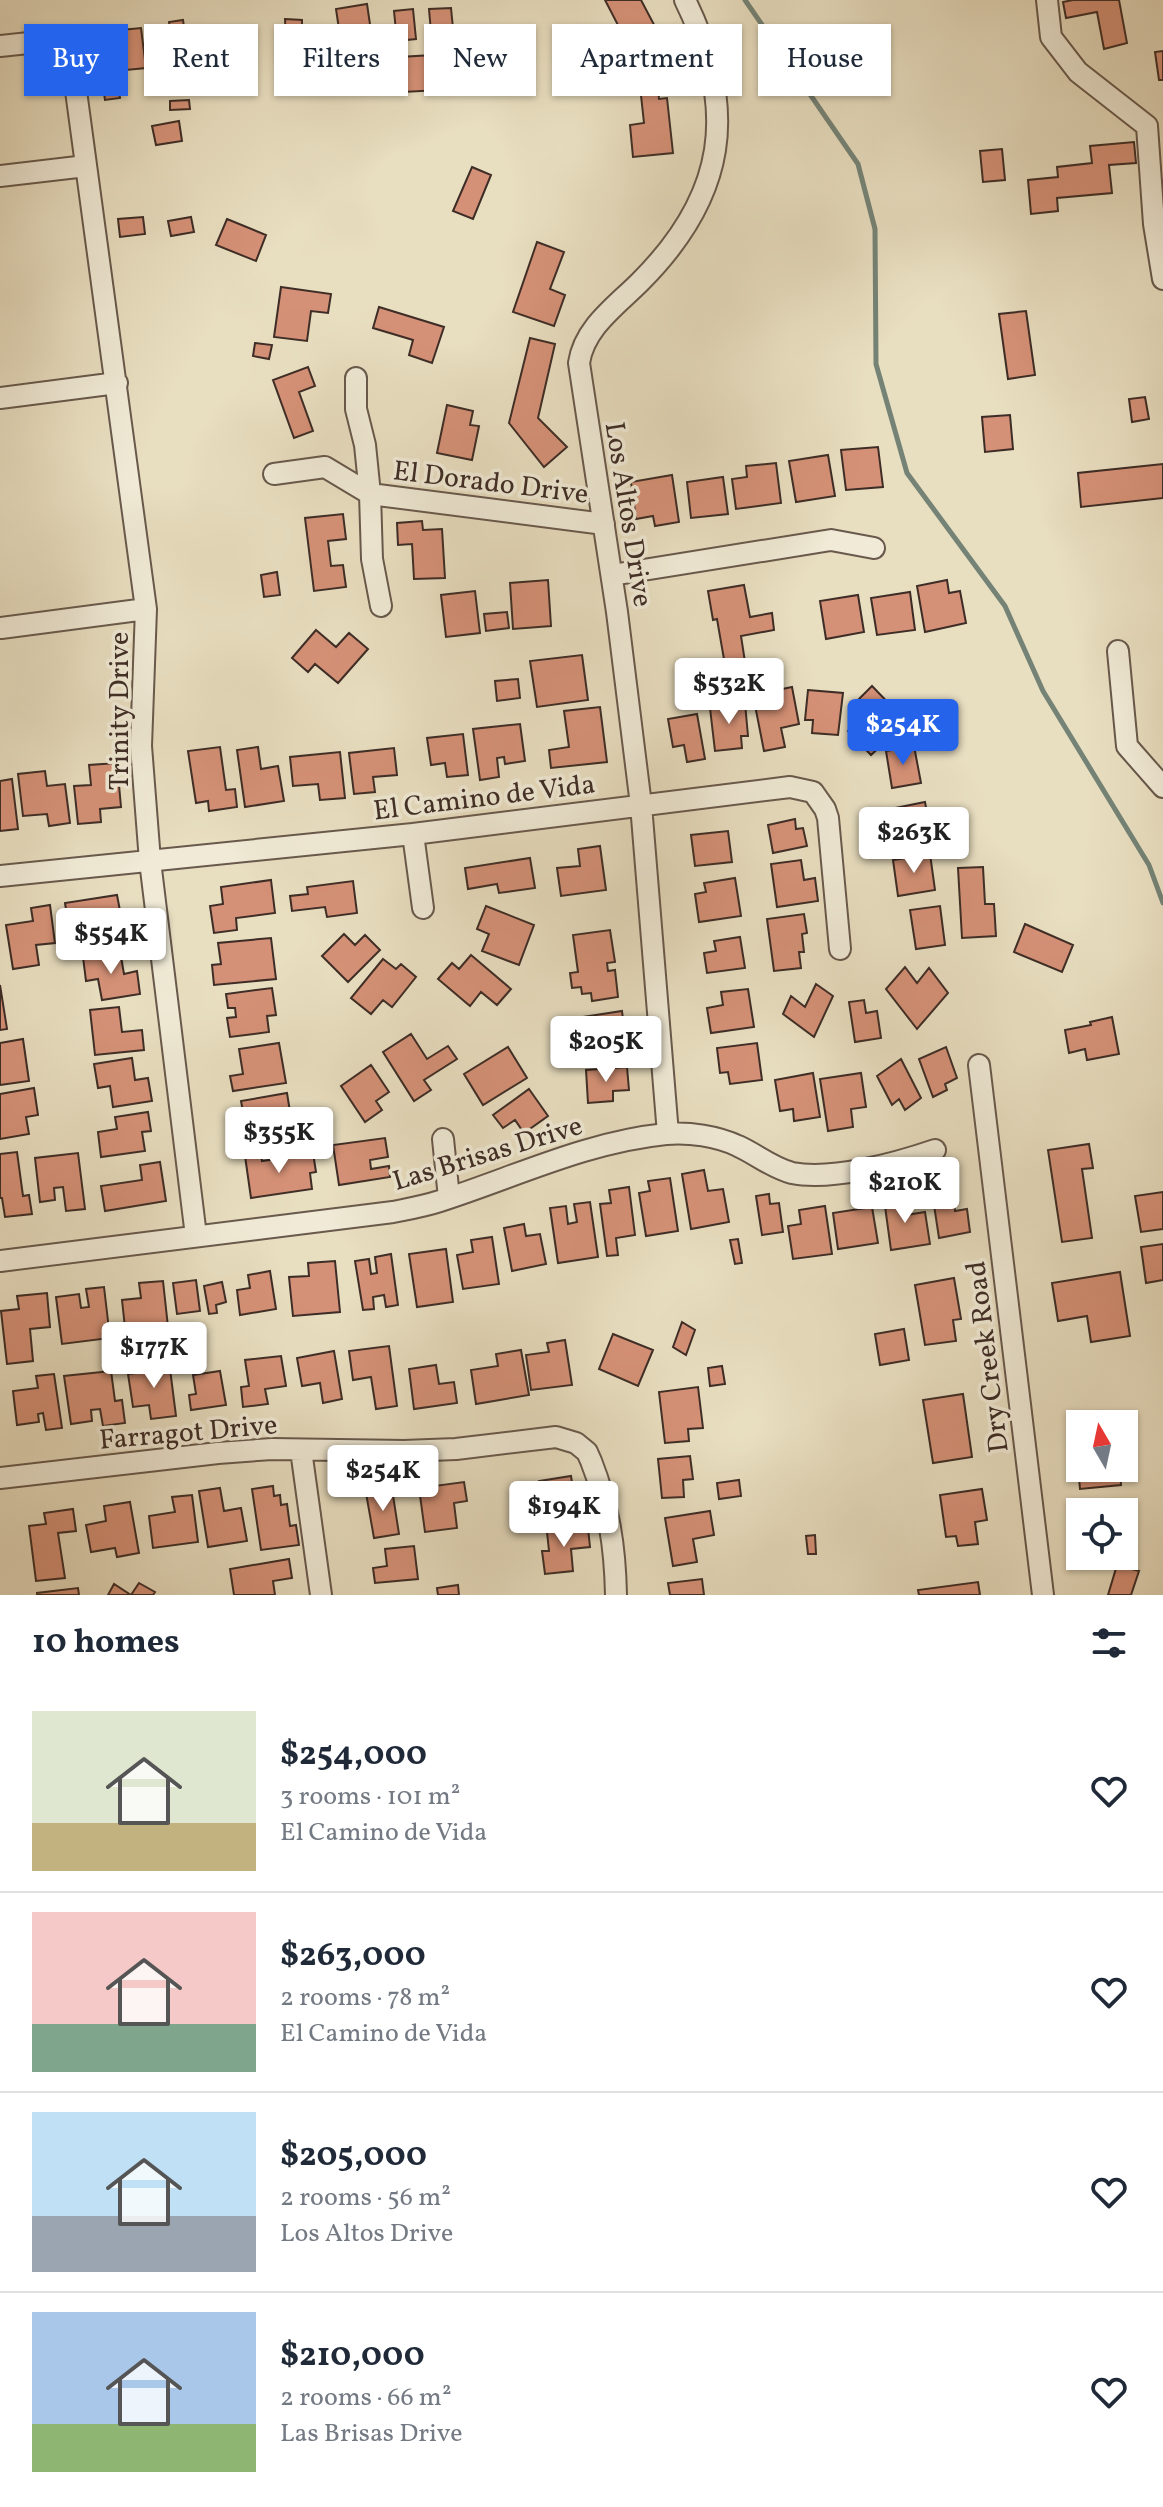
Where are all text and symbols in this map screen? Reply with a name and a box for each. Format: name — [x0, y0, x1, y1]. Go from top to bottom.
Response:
chip: Buy — [24, 24, 128, 96]
chip: Rent — [144, 24, 258, 96]
chip: Filters — [274, 24, 408, 96]
chip: New — [424, 24, 536, 96]
chip: Apartment — [552, 24, 742, 96]
chip: House — [758, 24, 891, 96]
street label: Los Altos Drive — [594, 419, 661, 610]
street label: El Dorado Drive — [391, 452, 591, 515]
street label: Trinity Drive — [101, 632, 140, 790]
pin: $532K — [673, 658, 785, 726]
text: $532K — [693, 666, 765, 702]
pin: $254K — [847, 699, 959, 767]
text: $254K — [865, 707, 941, 743]
street label: El Camino de Vida — [371, 766, 597, 831]
pin: $263K — [858, 807, 970, 875]
text: $263K — [877, 815, 951, 851]
pin: $554K — [55, 908, 167, 976]
text: $554K — [74, 916, 148, 952]
pin: $205K — [550, 1016, 662, 1084]
text: $205K — [568, 1024, 644, 1060]
pin: $355K — [223, 1107, 335, 1175]
street label: Las Brisas Drive — [388, 1107, 587, 1202]
text: $355K — [243, 1115, 315, 1151]
pin: $210K — [849, 1157, 961, 1225]
text: $210K — [868, 1165, 942, 1201]
street label: Dry Creek Road — [957, 1259, 1020, 1455]
pin: $177K — [98, 1322, 210, 1390]
text: $177K — [120, 1330, 188, 1366]
street label: Farragot Drive — [98, 1406, 279, 1461]
north arrow — [1066, 1410, 1138, 1482]
map controls — [1066, 1410, 1138, 1570]
pin: $254K — [327, 1445, 439, 1513]
text: $254K — [345, 1453, 421, 1489]
pin: $194K — [508, 1481, 620, 1549]
text: $194K — [527, 1489, 601, 1525]
button: locate — [1066, 1498, 1138, 1570]
text: 10 homes — [32, 1620, 180, 1667]
icon: filters — [1087, 1621, 1131, 1665]
text: $254,000 — [280, 1732, 427, 1779]
icon: home — [96, 1743, 192, 1839]
icon: heart — [1087, 1769, 1131, 1813]
text: 3 rooms · 101 m² — [280, 1779, 460, 1815]
text: El Camino de Vida — [280, 1815, 487, 1851]
text: $263,000 — [280, 1933, 426, 1980]
icon: home — [96, 1944, 192, 2040]
icon: heart — [1087, 1970, 1131, 2014]
text: 2 rooms · 78 m² — [280, 1980, 450, 2016]
text: El Camino de Vida — [280, 2016, 487, 2052]
text: $205,000 — [280, 2133, 427, 2180]
icon: home — [96, 2144, 192, 2240]
icon: heart — [1087, 2170, 1131, 2214]
text: 2 rooms · 56 m² — [280, 2180, 451, 2216]
text: Los Altos Drive — [280, 2216, 453, 2252]
text: $210,000 — [280, 2333, 425, 2380]
icon: home — [96, 2344, 192, 2440]
icon: heart — [1087, 2370, 1131, 2414]
text: 2 rooms · 66 m² — [280, 2380, 452, 2416]
text: Las Brisas Drive — [280, 2416, 463, 2452]

